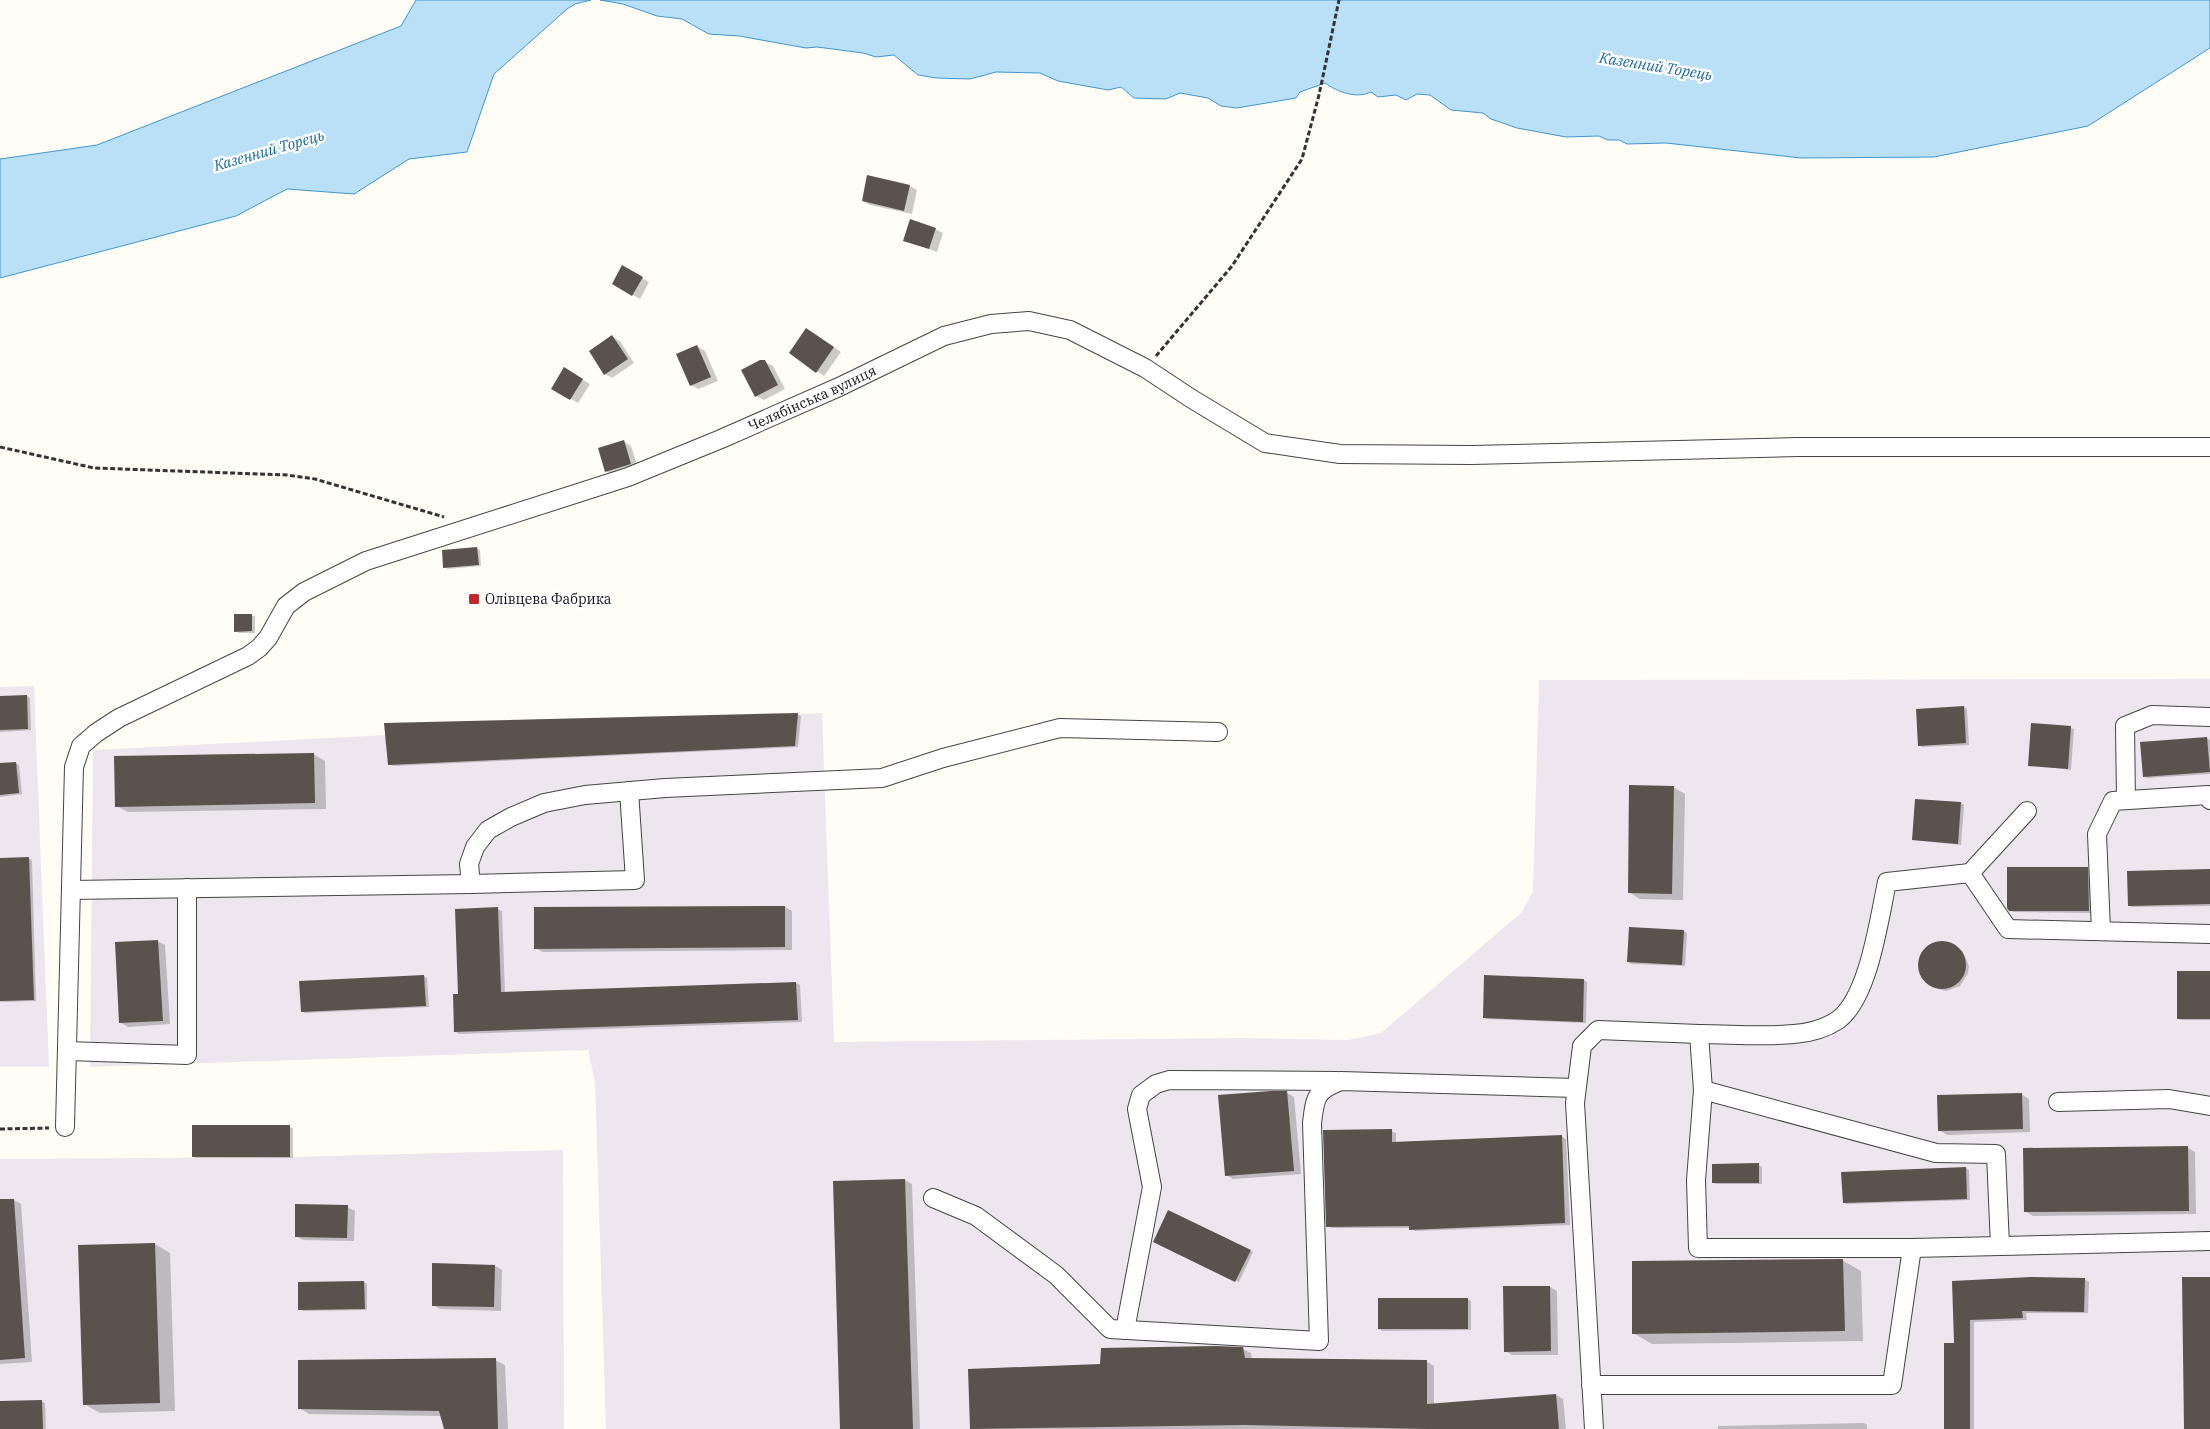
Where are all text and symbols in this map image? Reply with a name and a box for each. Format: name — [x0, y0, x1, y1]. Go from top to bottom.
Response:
water label: Казенний Торець — [1597, 48, 1714, 84]
water label: Казенний Торець — [211, 125, 326, 175]
street label: Челябінська вулиця — [745, 361, 879, 435]
place label: Олівцева Фабрика — [485, 590, 612, 608]
marker: Олівцева Фабрика — [467, 592, 481, 606]

